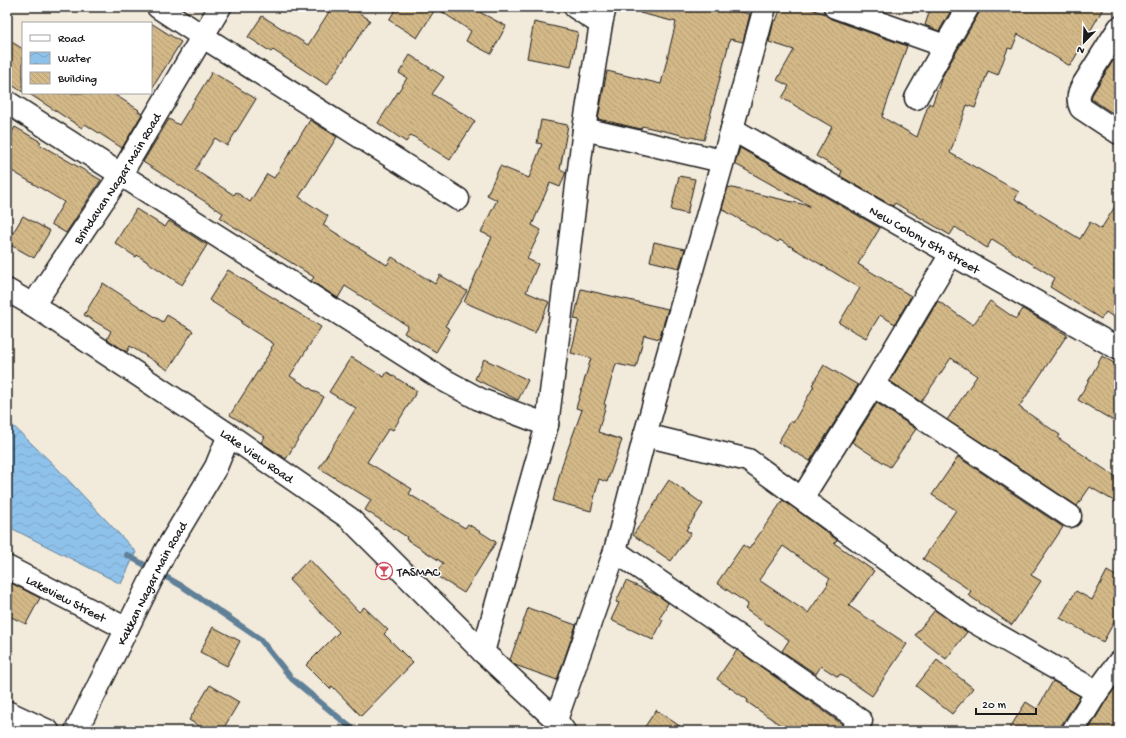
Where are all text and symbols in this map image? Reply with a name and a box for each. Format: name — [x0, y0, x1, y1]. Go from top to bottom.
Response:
legend — [22, 22, 152, 94]
north arrow — [1064, 22, 1104, 62]
text: Road — [58, 33, 85, 47]
text: N — [1075, 42, 1087, 56]
text: Water — [58, 53, 92, 67]
text: Building — [57, 73, 97, 87]
street label: Brindavan Nagar Main Road — [71, 110, 166, 248]
street label: New Colony 5th Street — [866, 204, 983, 279]
street label: Lake View Road — [217, 426, 297, 488]
street label: Kakkan Nagar Main Road — [115, 518, 192, 648]
bar icon: TASMAC — [374, 561, 394, 581]
place label: TASMAC — [396, 566, 440, 581]
street label: Lakeview Street — [23, 573, 109, 628]
scale bar — [976, 690, 1036, 716]
text: 20 m — [982, 699, 1007, 713]

